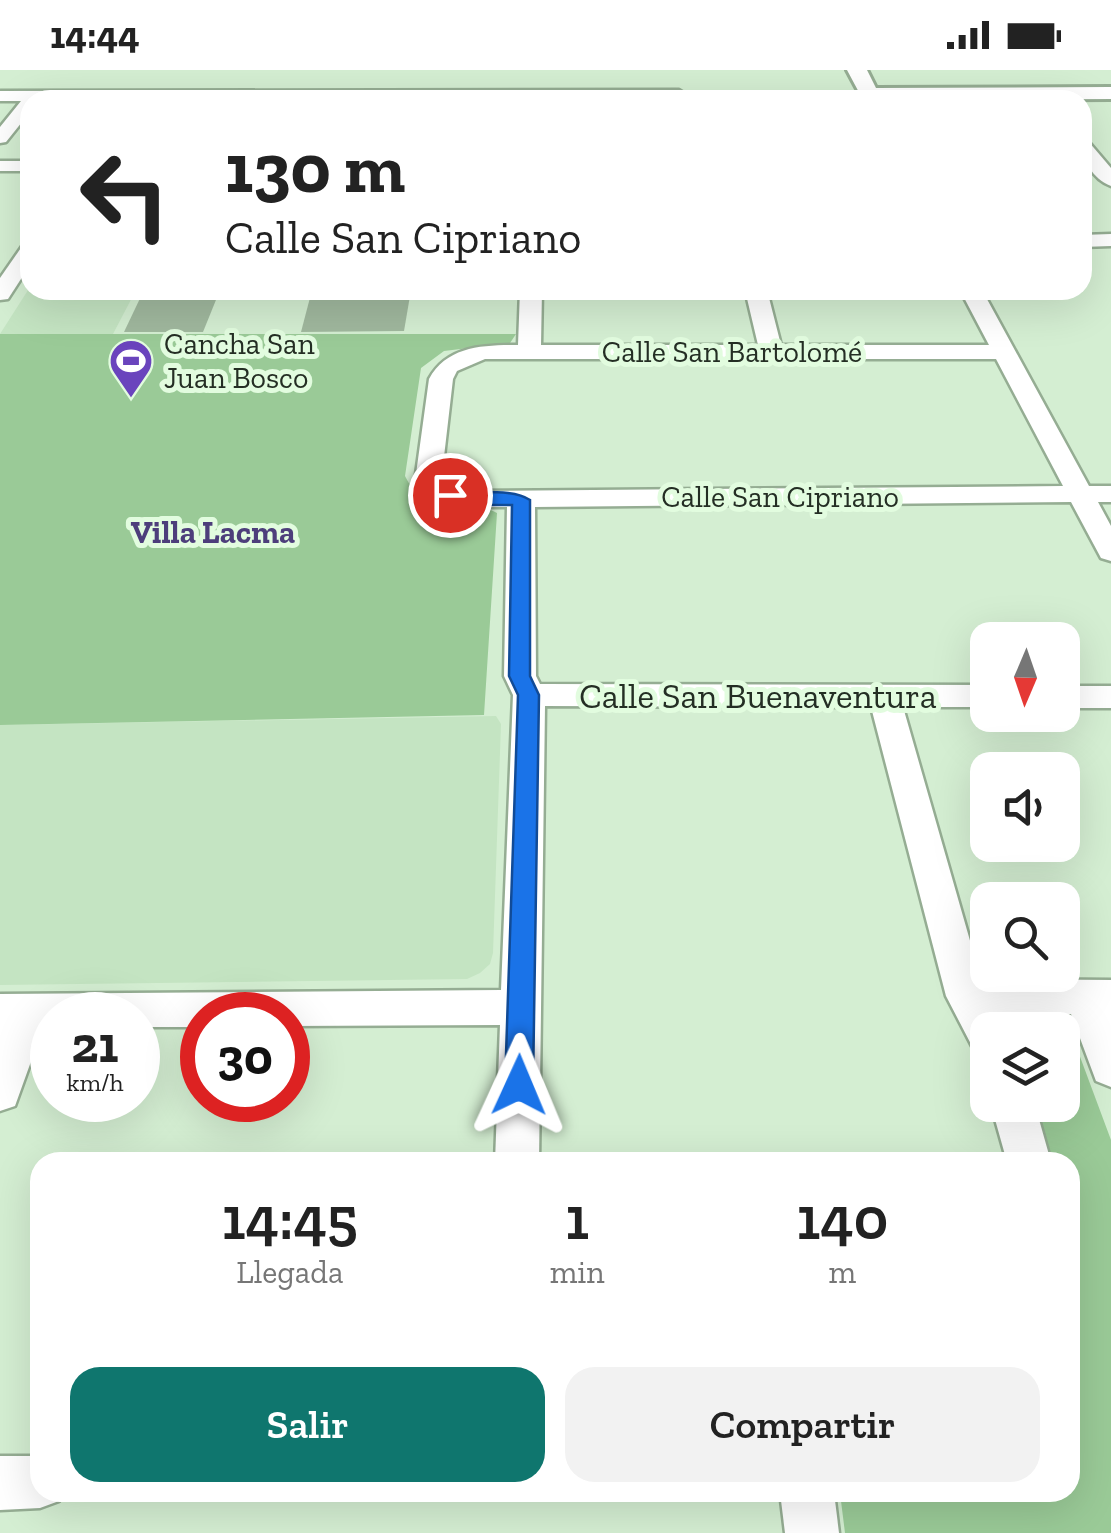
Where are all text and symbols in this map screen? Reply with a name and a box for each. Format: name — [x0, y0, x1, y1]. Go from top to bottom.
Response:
text: 14:44 — [50, 12, 140, 58]
text: 130 m — [225, 126, 405, 210]
icon: left — [60, 130, 190, 260]
text: Calle San Cipriano — [225, 211, 581, 265]
place label: Cancha San Juan Bosco — [164, 326, 315, 396]
street label: Calle San Bartolomé — [602, 334, 862, 370]
sports icon: Cancha San Juan Bosco — [108, 338, 154, 399]
pin — [408, 453, 493, 538]
icon: arrive — [423, 468, 478, 523]
street label: Calle San Cipriano — [661, 479, 899, 515]
district label: Villa Lacma — [131, 513, 295, 551]
north arrow — [970, 622, 1080, 732]
map controls — [970, 622, 1080, 1122]
street label: Calle San Buenaventura — [579, 675, 937, 717]
button: sound — [970, 752, 1080, 862]
button: search — [970, 882, 1080, 992]
speed limit sign: 30 — [180, 992, 310, 1122]
button: layers — [970, 1012, 1080, 1122]
text: 21 — [71, 1015, 119, 1075]
position arrow — [467, 1033, 571, 1137]
text: km/h — [66, 1067, 124, 1097]
text: 14:45 — [222, 1182, 358, 1254]
text: 1 — [565, 1182, 589, 1254]
text: 140 — [796, 1182, 888, 1254]
text: Llegada — [236, 1253, 343, 1291]
text: min — [550, 1253, 605, 1291]
text: m — [829, 1253, 856, 1291]
button: Salir — [70, 1367, 545, 1482]
button: Compartir — [565, 1367, 1040, 1482]

